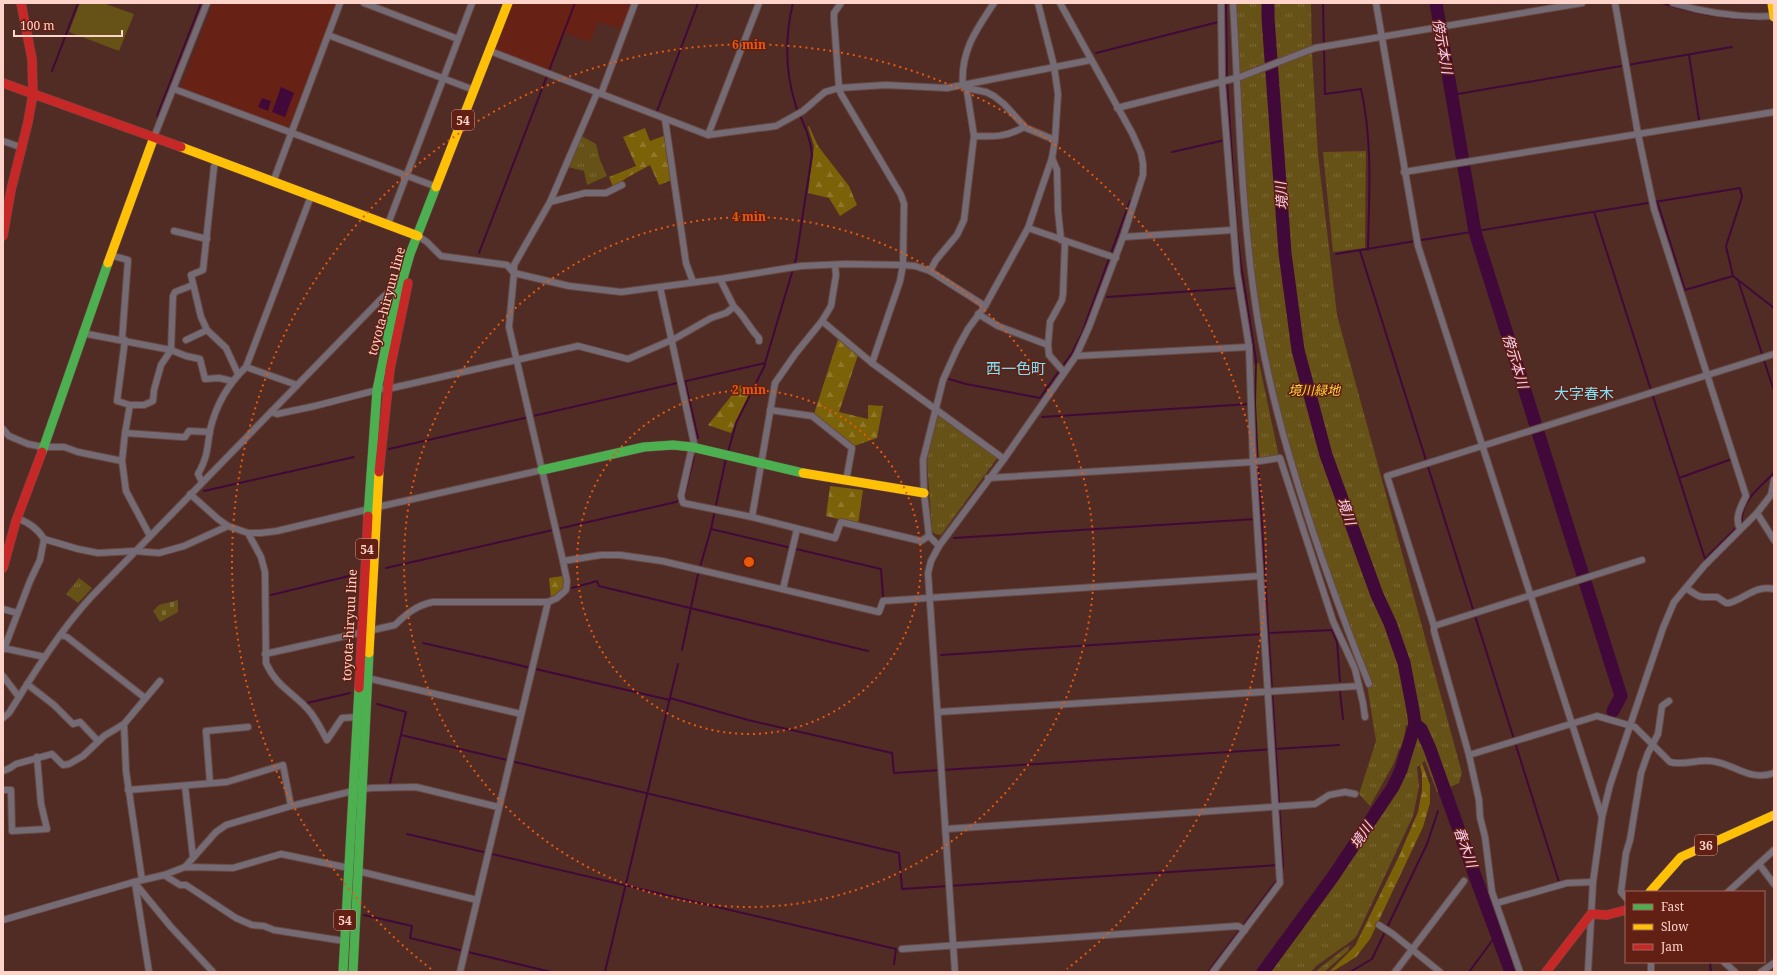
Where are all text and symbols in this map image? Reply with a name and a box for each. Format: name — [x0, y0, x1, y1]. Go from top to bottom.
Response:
scale bar — [14, 12, 122, 38]
text: 100 m — [20, 17, 55, 34]
water label: 傍示本川 — [1429, 17, 1458, 77]
text: 6 min — [732, 36, 766, 53]
road number: 54 — [452, 110, 474, 130]
water label: 境川 — [1270, 179, 1291, 211]
text: 4 min — [732, 208, 766, 225]
street label: toyota-hiryuu line — [363, 245, 409, 357]
water label: 傍示本川 — [1499, 331, 1534, 392]
district label: 西一色町 — [986, 358, 1046, 378]
text: 2 min — [732, 381, 766, 398]
park label: 境川緑地 — [1288, 381, 1342, 399]
district label: 大字春木 — [1554, 383, 1614, 403]
water label: 境川 — [1333, 495, 1361, 529]
road number: 54 — [356, 539, 378, 559]
centre of rings — [742, 555, 756, 569]
street label: toyota-hiryuu line — [337, 569, 361, 681]
water label: 境川 — [1345, 816, 1378, 852]
water label: 春木川 — [1450, 824, 1483, 872]
road number: 36 — [1695, 835, 1717, 855]
legend — [1625, 891, 1765, 963]
text: Fast — [1661, 898, 1684, 915]
road number: 54 — [334, 910, 356, 930]
text: Slow — [1661, 918, 1689, 935]
text: Jam — [1660, 938, 1683, 955]

